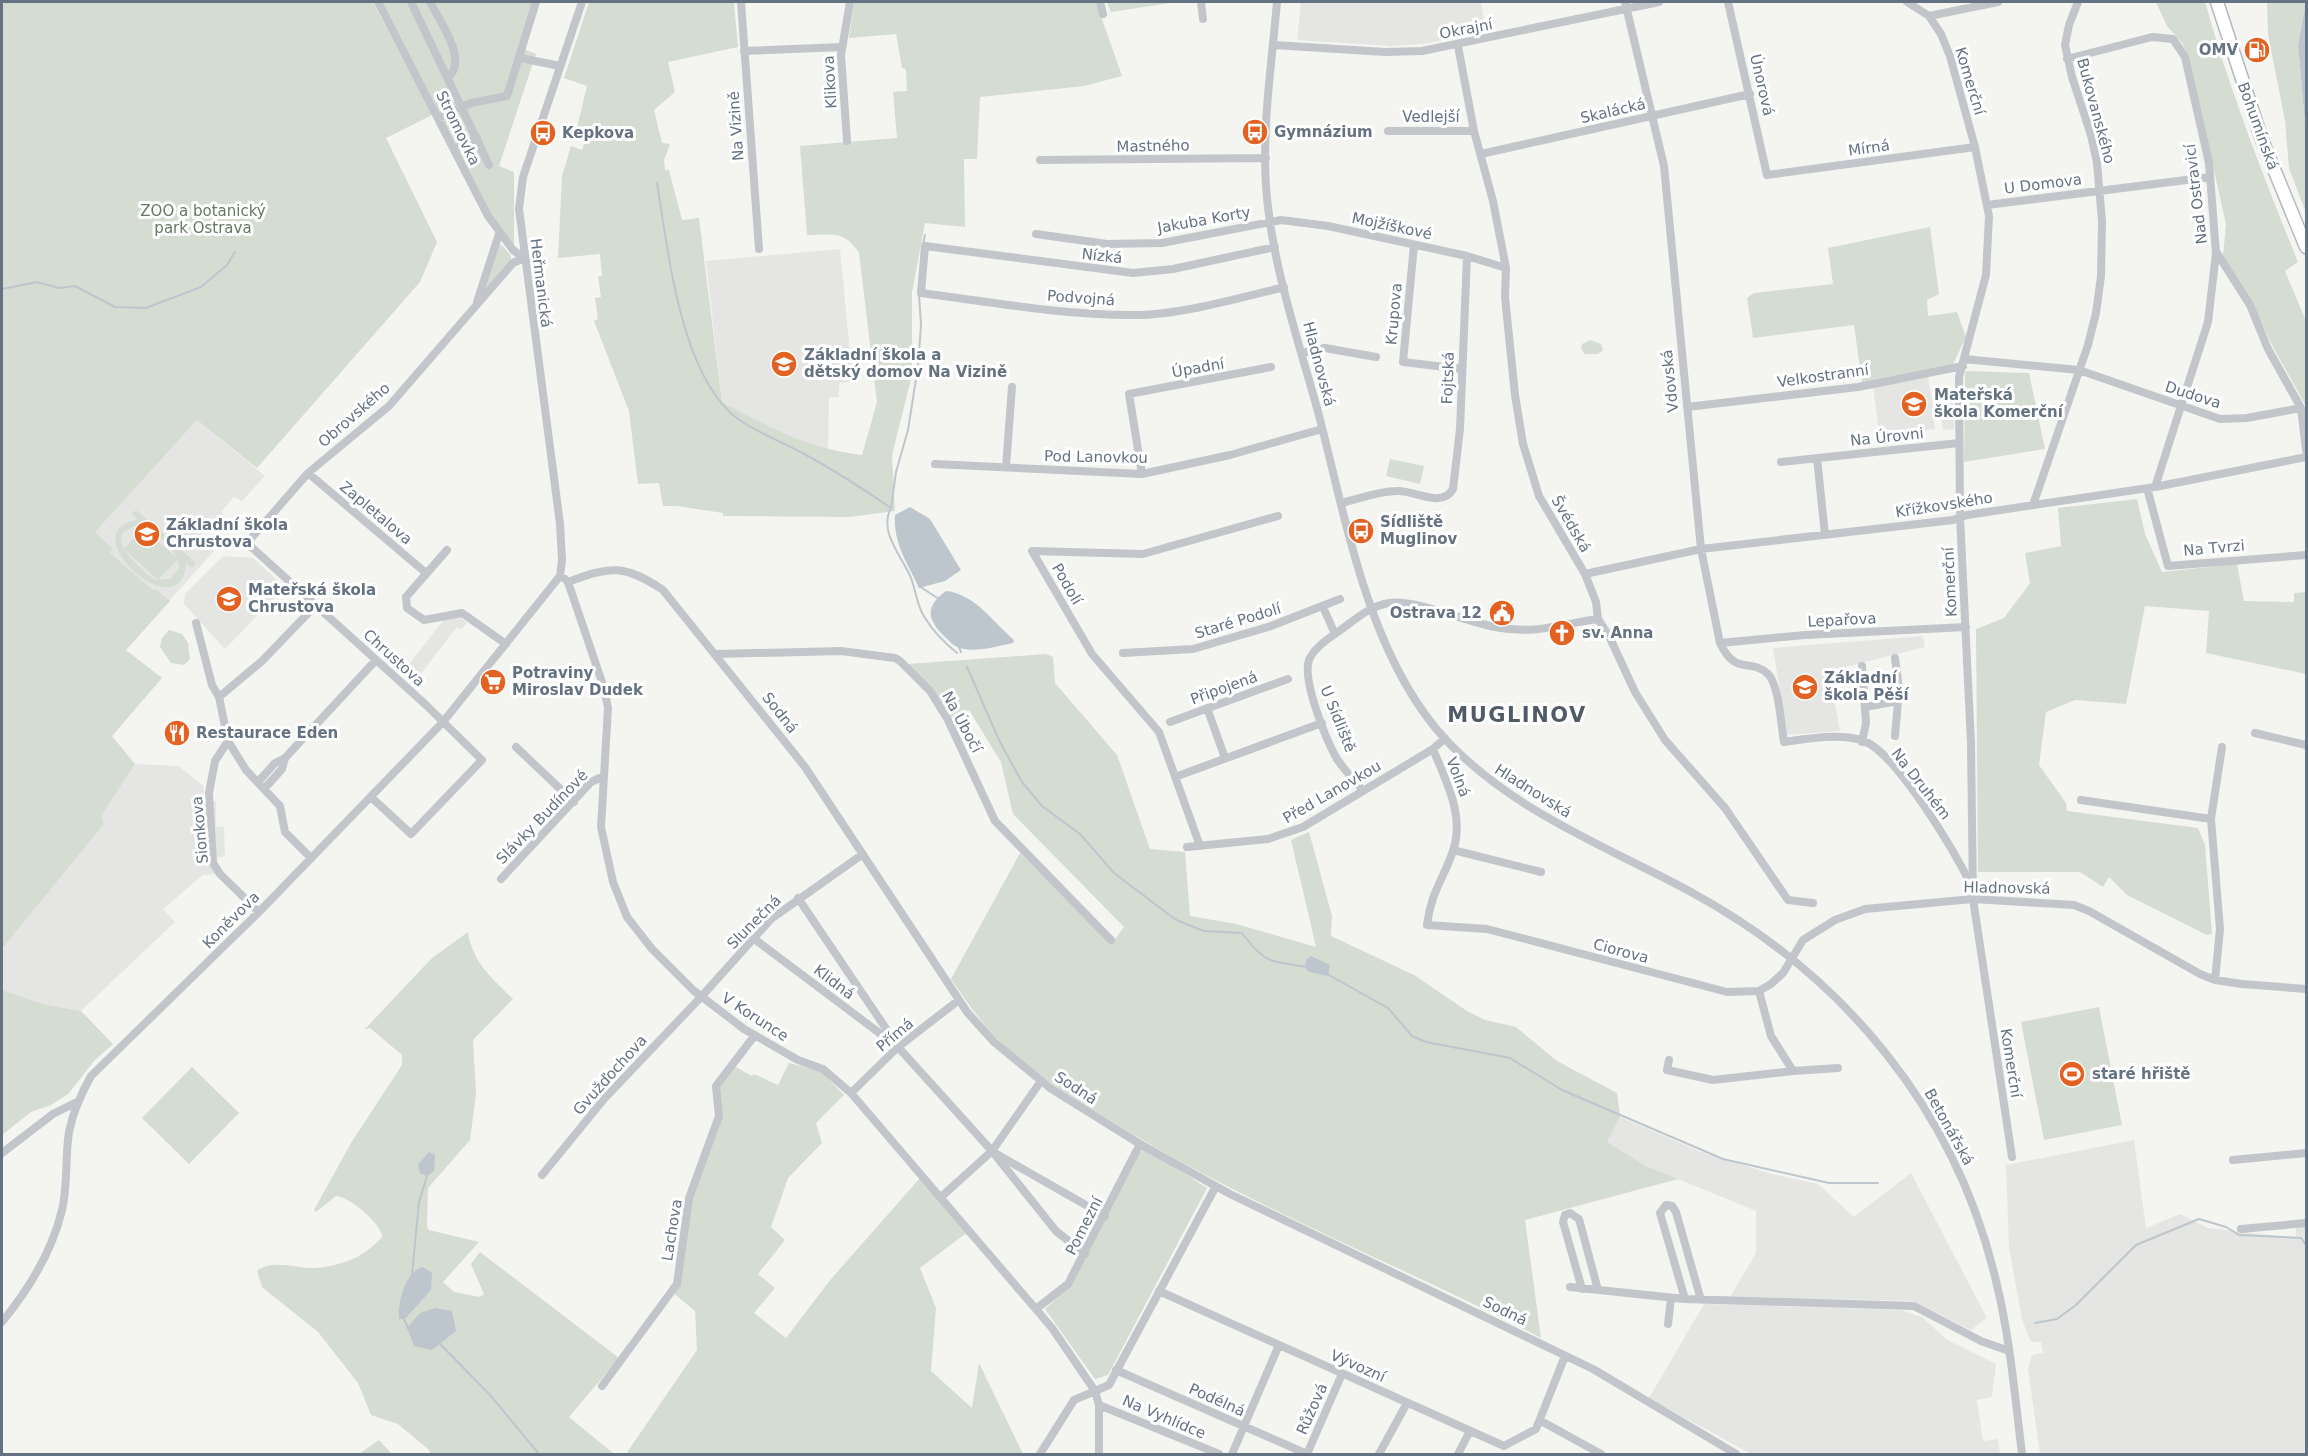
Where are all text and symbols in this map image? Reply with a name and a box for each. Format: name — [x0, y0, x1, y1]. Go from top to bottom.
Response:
street label: Okrajní — [1438, 15, 1495, 43]
fuel station icon: OMV — [2242, 35, 2272, 65]
place label: OMV — [2199, 41, 2238, 59]
street label: Komerční — [1951, 45, 1989, 118]
street label: Únorová — [1746, 52, 1779, 118]
street label: Klikova — [820, 55, 840, 109]
street label: Bukovanského — [2073, 56, 2119, 166]
street label: Bohumínská — [2234, 80, 2282, 172]
street label: Stromovka — [432, 88, 484, 168]
street label: Na Vizině — [725, 90, 747, 162]
street label: Skalácká — [1579, 95, 1647, 127]
street label: Vedlejší — [1402, 108, 1461, 126]
bus stop icon: Gymnázium — [1240, 117, 1270, 147]
bus stop icon: Kepkova — [528, 118, 558, 148]
place label: Gymnázium — [1274, 123, 1373, 141]
place label: Kepkova — [562, 124, 634, 142]
street label: Mastného — [1116, 136, 1190, 156]
street label: Mírná — [1847, 136, 1891, 160]
street label: Nad Ostravicí — [2181, 142, 2211, 245]
street label: U Domova — [2003, 170, 2083, 198]
park label: ZOO a botanický park Ostrava — [140, 202, 266, 237]
street label: Jakuba Korty — [1155, 203, 1252, 237]
street label: Mojžíškové — [1350, 209, 1434, 243]
street label: Heřmanická — [527, 237, 555, 329]
street label: Nízká — [1081, 245, 1123, 267]
street label: Krupova — [1382, 282, 1406, 346]
street label: Podvojná — [1046, 287, 1116, 309]
street label: Hladnovská — [1299, 320, 1339, 408]
place label: Základní škola a dětský domov Na Vizině — [804, 346, 1007, 381]
school or university icon: Základní škola a dětský domov Na Vizině — [769, 349, 799, 379]
street label: Vdovská — [1658, 349, 1682, 413]
street label: Fojtská — [1438, 351, 1458, 405]
street label: Úpadní — [1170, 353, 1226, 381]
street label: Velkostranní — [1776, 361, 1871, 391]
street label: Dudova — [2163, 378, 2223, 412]
street label: Obrovského — [314, 379, 394, 451]
place label: Mateřská škola Komerční — [1934, 386, 2064, 421]
school or university icon: Mateřská škola Komerční — [1899, 389, 1929, 419]
street label: Na Úrovni — [1849, 423, 1925, 450]
street label: Pod Lanovkou — [1044, 447, 1148, 467]
street label: Zapletalova — [336, 478, 416, 548]
street label: Křížkovského — [1894, 488, 1994, 522]
street label: Švédská — [1548, 492, 1595, 556]
place label: Sídliště Muglinov — [1380, 513, 1458, 548]
place label: Základní škola Chrustova — [166, 516, 288, 551]
bus stop icon: Sídliště Muglinov — [1346, 516, 1376, 546]
school or university icon: Základní škola Chrustova — [132, 519, 162, 549]
street label: Na Tvrzi — [2183, 536, 2245, 560]
street label: Komerční — [1939, 546, 1961, 617]
street label: Podolí — [1048, 560, 1086, 609]
place label: Mateřská škola Chrustova — [248, 581, 376, 616]
school or university icon: Mateřská škola Chrustova — [214, 584, 244, 614]
public building icon: Ostrava 12 — [1487, 598, 1517, 628]
street label: Staré Podolí — [1193, 599, 1284, 643]
place label: Ostrava 12 — [1390, 604, 1482, 622]
street label: Lepařova — [1807, 609, 1877, 631]
church icon: sv. Anna — [1547, 618, 1577, 648]
place label: sv. Anna — [1582, 624, 1654, 642]
street label: Chrustova — [360, 626, 428, 690]
place label: Potraviny Miroslav Dudek — [512, 664, 644, 699]
supermarket icon: Potraviny Miroslav Dudek — [478, 667, 508, 697]
street label: Připojená — [1188, 668, 1260, 708]
place label: Základní škola Pěší — [1824, 669, 1909, 704]
school or university icon: Základní škola Pěší — [1790, 672, 1820, 702]
street label: U Sídliště — [1317, 683, 1359, 755]
street label: Na Úbočí — [938, 688, 987, 757]
street label: Sodná — [758, 689, 802, 737]
district label: MUGLINOV — [1447, 703, 1587, 727]
restaurant icon: Restaurace Eden — [162, 718, 192, 748]
place label: Restaurace Eden — [196, 724, 338, 742]
street label: Na Druhém — [1888, 745, 1954, 823]
street label: Volná — [1442, 755, 1474, 799]
street label: Před Lanovkou — [1280, 757, 1384, 827]
street label: Hladnovská — [1491, 760, 1575, 822]
street label: Slávky Budínové — [493, 766, 591, 868]
street label: Sionkova — [188, 795, 212, 865]
street label: Hladnovská — [1963, 878, 2051, 898]
street label: Koněvova — [199, 888, 263, 952]
street label: Slunečná — [723, 891, 785, 953]
street label: Ciorova — [1591, 935, 1651, 967]
street label: Klidná — [810, 961, 858, 1003]
street label: V Korunce — [718, 989, 792, 1045]
street label: Přímá — [873, 1014, 917, 1056]
street label: Komerční — [1997, 1027, 2025, 1100]
street label: Gvužďochova — [569, 1031, 651, 1119]
sports icon: staré hřiště — [2057, 1059, 2087, 1089]
place label: staré hřiště — [2092, 1065, 2191, 1083]
street label: Sodná — [1051, 1068, 1101, 1108]
street label: Betonářská — [1921, 1086, 1977, 1168]
street label: Pomezní — [1062, 1193, 1107, 1258]
street label: Lachova — [658, 1198, 686, 1262]
street label: Sodná — [1480, 1293, 1530, 1329]
street label: Vývozní — [1328, 1346, 1389, 1386]
street label: Podélná — [1186, 1380, 1248, 1420]
street label: Růžová — [1293, 1381, 1331, 1437]
street label: Na Vyhlídce — [1120, 1391, 1208, 1443]

